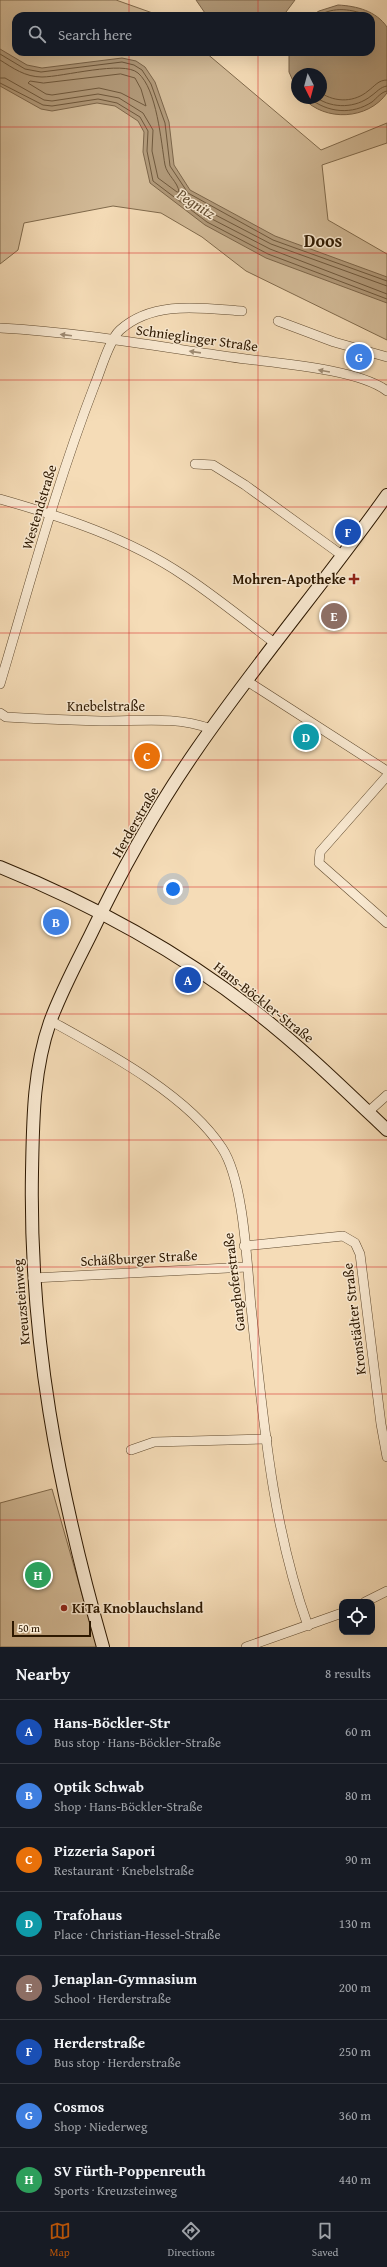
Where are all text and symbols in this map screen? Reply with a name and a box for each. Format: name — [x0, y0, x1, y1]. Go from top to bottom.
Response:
search box — [12, 12, 375, 56]
icon: search — [26, 23, 48, 45]
text: Search here — [58, 24, 132, 45]
north arrow — [291, 68, 327, 104]
water label: Pegnitz — [172, 183, 220, 224]
district label: Doos — [304, 227, 343, 254]
street label: Schnieglinger Straße — [135, 320, 260, 357]
one-way arrow — [60, 332, 73, 338]
pin: G — [346, 342, 372, 372]
one-way arrow — [189, 349, 201, 355]
one-way arrow — [318, 367, 330, 373]
street label: Westendstraße — [17, 462, 62, 552]
pin: F — [335, 517, 361, 547]
place label: Mohren-Apotheke — [232, 569, 346, 589]
marker: Mohren-Apotheke — [349, 574, 359, 584]
pin: E — [321, 601, 347, 631]
street label: Knebelstraße — [67, 696, 145, 716]
pin: D — [293, 722, 319, 752]
pin: C — [134, 741, 160, 771]
street label: Herderstraße — [107, 782, 164, 861]
your location — [163, 879, 183, 899]
pin: B — [43, 907, 69, 937]
street label: Hans-Böckler-Straße — [210, 957, 319, 1048]
pin: A — [175, 965, 201, 995]
street label: Ganghoferstraße — [218, 1231, 250, 1332]
street label: Schäßburger Straße — [80, 1245, 199, 1271]
street label: Kreuzsteinweg — [7, 1258, 35, 1346]
street label: Kronstädter Straße — [337, 1261, 371, 1376]
pin: H — [25, 1560, 51, 1590]
place label: KiTa Knoblauchsland — [72, 1598, 203, 1618]
map controls — [339, 1599, 375, 1635]
button: locate — [339, 1599, 375, 1635]
marker: KiTa Knoblauchsland — [59, 1603, 69, 1613]
scale bar — [12, 1619, 91, 1638]
text: 50 m — [18, 1620, 40, 1636]
text: Nearby — [16, 1661, 70, 1686]
text: 8 results — [325, 1664, 371, 1683]
text: Hans-Böckler-Str — [54, 1712, 170, 1733]
text: A — [25, 1722, 33, 1741]
text: 60 m — [345, 1722, 371, 1741]
text: Bus stop · Hans-Böckler-Straße — [54, 1733, 221, 1752]
text: Optik Schwab — [54, 1776, 144, 1797]
text: B — [25, 1786, 33, 1805]
text: 80 m — [345, 1786, 371, 1805]
text: Shop · Hans-Böckler-Straße — [54, 1797, 203, 1816]
text: Pizzeria Sapori — [54, 1840, 155, 1861]
text: C — [25, 1850, 33, 1869]
text: 90 m — [345, 1850, 371, 1869]
text: Restaurant · Knebelstraße — [54, 1861, 194, 1880]
text: Trafohaus — [54, 1904, 122, 1925]
text: D — [25, 1914, 33, 1933]
text: 130 m — [339, 1914, 371, 1933]
text: Place · Christian-Hessel-Straße — [54, 1925, 221, 1944]
text: Jenaplan-Gymnasium — [54, 1968, 197, 1989]
text: E — [26, 1978, 32, 1997]
text: 200 m — [339, 1978, 371, 1997]
text: School · Herderstraße — [54, 1989, 171, 2008]
text: Herderstraße — [54, 2032, 145, 2053]
text: F — [26, 2042, 32, 2061]
text: 250 m — [339, 2042, 371, 2061]
text: Bus stop · Herderstraße — [54, 2053, 181, 2072]
text: Cosmos — [54, 2096, 104, 2117]
text: G — [25, 2106, 33, 2125]
text: 360 m — [339, 2106, 371, 2125]
text: Shop · Niederweg — [54, 2117, 147, 2136]
text: SV Fürth-Poppenreuth — [54, 2160, 206, 2181]
text: H — [24, 2170, 34, 2189]
text: 440 m — [339, 2170, 371, 2189]
text: Sports · Kreuzsteinweg — [54, 2181, 177, 2200]
tab: Map — [49, 2220, 71, 2260]
tab: Directions — [168, 2220, 215, 2260]
tab: Saved — [312, 2220, 338, 2260]

